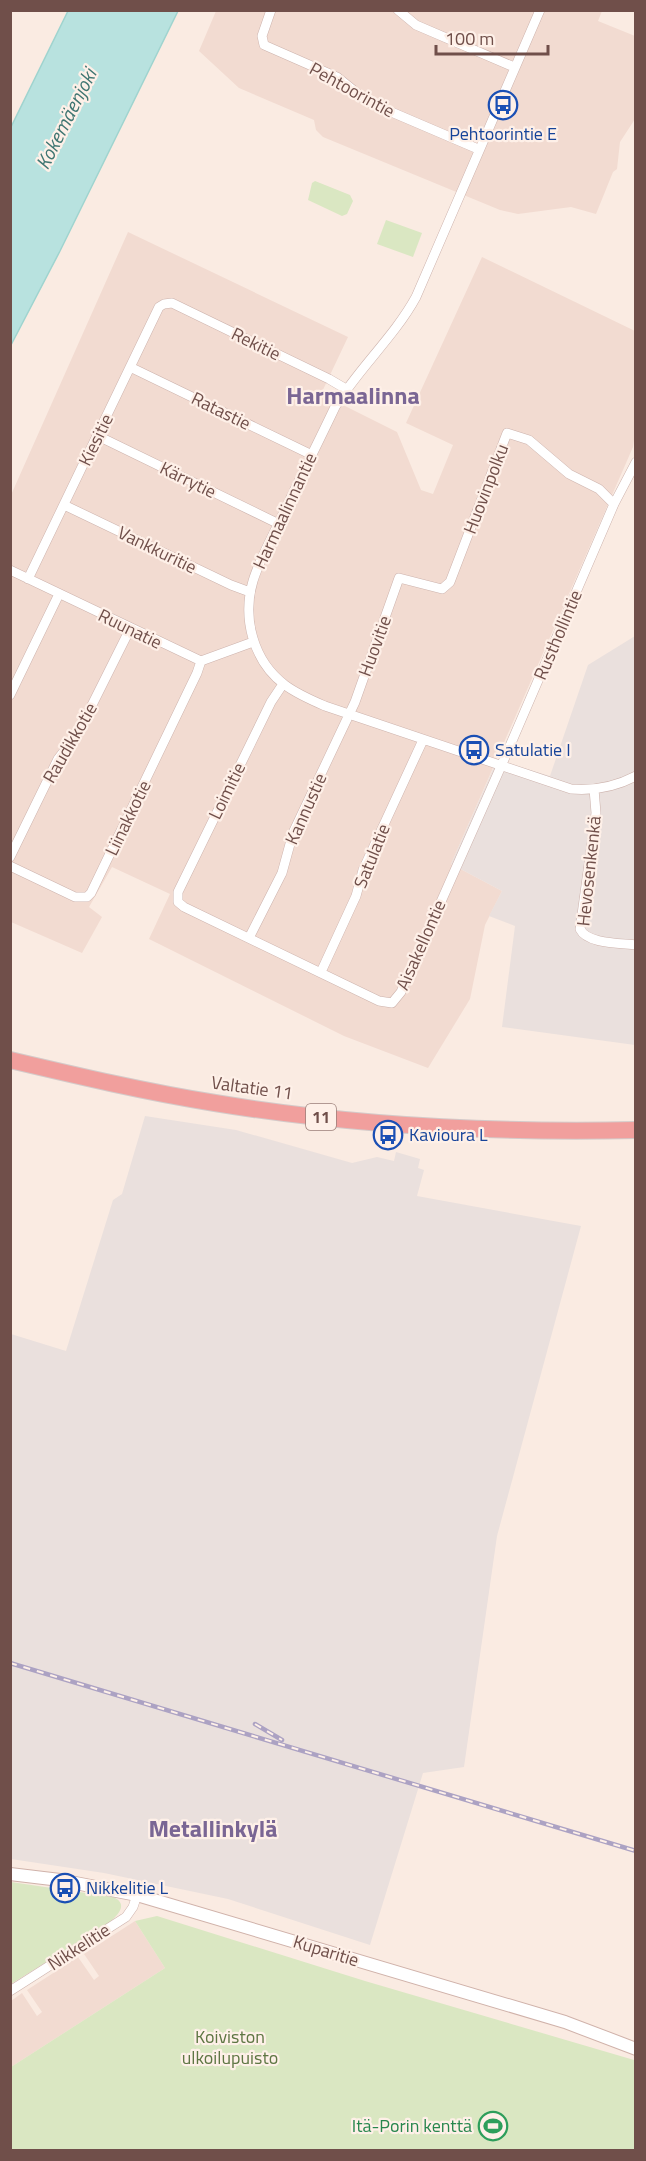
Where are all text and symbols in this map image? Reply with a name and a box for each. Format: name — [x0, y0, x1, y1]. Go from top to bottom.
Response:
scale bar — [436, 18, 548, 56]
text: 100 m — [445, 25, 494, 52]
street label: Pehtoorintie — [305, 55, 400, 124]
water label: Kokemäenjoki — [27, 60, 106, 175]
bus stop icon: Pehtoorintie E — [487, 89, 519, 121]
place label: Pehtoorintie E — [449, 120, 557, 147]
street label: Rekitie — [227, 320, 285, 367]
district label: Harmaalinna — [286, 377, 420, 413]
street label: Ratastie — [187, 385, 256, 437]
street label: Kiesitie — [71, 409, 120, 470]
street label: Huovinpolku — [456, 440, 515, 538]
street label: Harmaalinnantie — [246, 448, 323, 574]
street label: Kärrytie — [155, 454, 221, 505]
street label: Vankkuritie — [113, 519, 201, 580]
street label: Rusthollintie — [526, 585, 589, 684]
street label: Ruunatie — [94, 601, 167, 656]
street label: Huovitie — [351, 612, 398, 680]
street label: Raudikkotie — [36, 697, 103, 788]
bus stop icon: Satulatie I — [458, 734, 490, 766]
place label: Satulatie I — [495, 736, 571, 763]
street label: Loimitie — [201, 758, 252, 824]
street label: Kannustie — [278, 769, 333, 849]
street label: Liinakkotie — [98, 775, 157, 860]
street label: Hevosenkenkä — [569, 814, 608, 927]
street label: Satulatie — [346, 820, 397, 892]
street label: Aisakellontie — [389, 895, 452, 994]
street label: Valtatie 11 — [210, 1068, 295, 1107]
road number: 11 — [306, 1104, 336, 1130]
bus stop icon: Kavioura L — [372, 1119, 404, 1151]
place label: Kavioura L — [409, 1121, 488, 1148]
district label: Metallinkylä — [148, 1810, 278, 1846]
bus stop icon: Nikkelitie L — [49, 1872, 81, 1904]
place label: Nikkelitie L — [86, 1874, 169, 1901]
street label: Nikkelitie — [42, 1916, 115, 1977]
street label: Kuparitie — [290, 1928, 362, 1973]
park label: Koiviston ulkoilupuisto — [182, 2023, 278, 2071]
sports icon: Itä-Porin kenttä — [477, 2110, 509, 2142]
place label: Itä-Porin kenttä — [352, 2112, 472, 2139]

